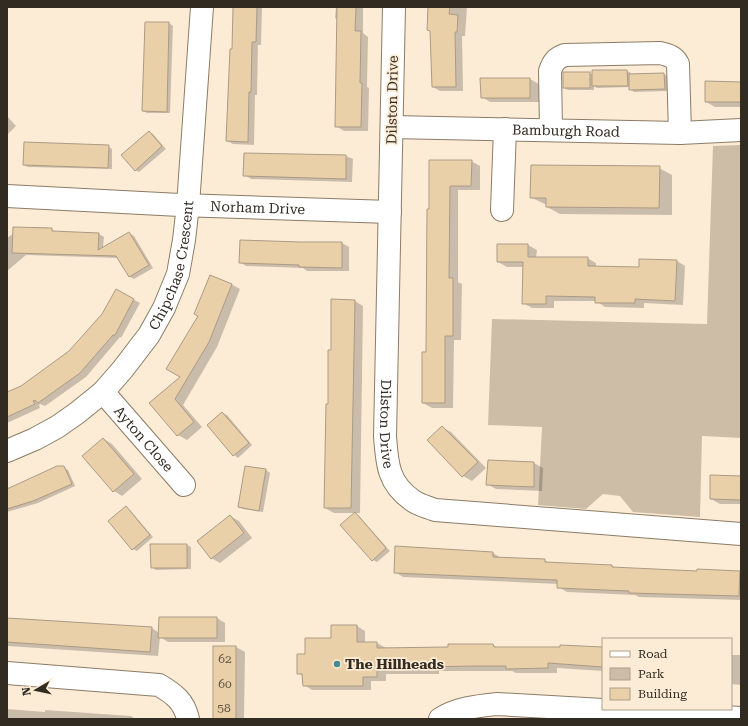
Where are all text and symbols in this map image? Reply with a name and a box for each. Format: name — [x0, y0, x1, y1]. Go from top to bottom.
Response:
street label: Dilston Drive — [383, 55, 401, 145]
street label: Bamburgh Road — [512, 122, 620, 140]
street label: Norham Drive — [210, 198, 306, 217]
street label: Chipchase Crescent — [145, 200, 196, 333]
street label: Dilston Drive — [377, 379, 397, 470]
street label: Ayton Close — [111, 403, 177, 475]
legend — [602, 638, 732, 710]
text: Road — [638, 647, 668, 661]
house number: 62 — [218, 652, 232, 666]
place label: The Hillheads — [345, 656, 444, 672]
marker: The Hillheads — [332, 659, 342, 669]
text: Park — [638, 667, 665, 681]
north arrow — [16, 670, 56, 710]
house number: 60 — [218, 677, 232, 691]
text: N — [19, 686, 34, 697]
text: Building — [638, 687, 687, 701]
house number: 58 — [217, 701, 231, 715]

